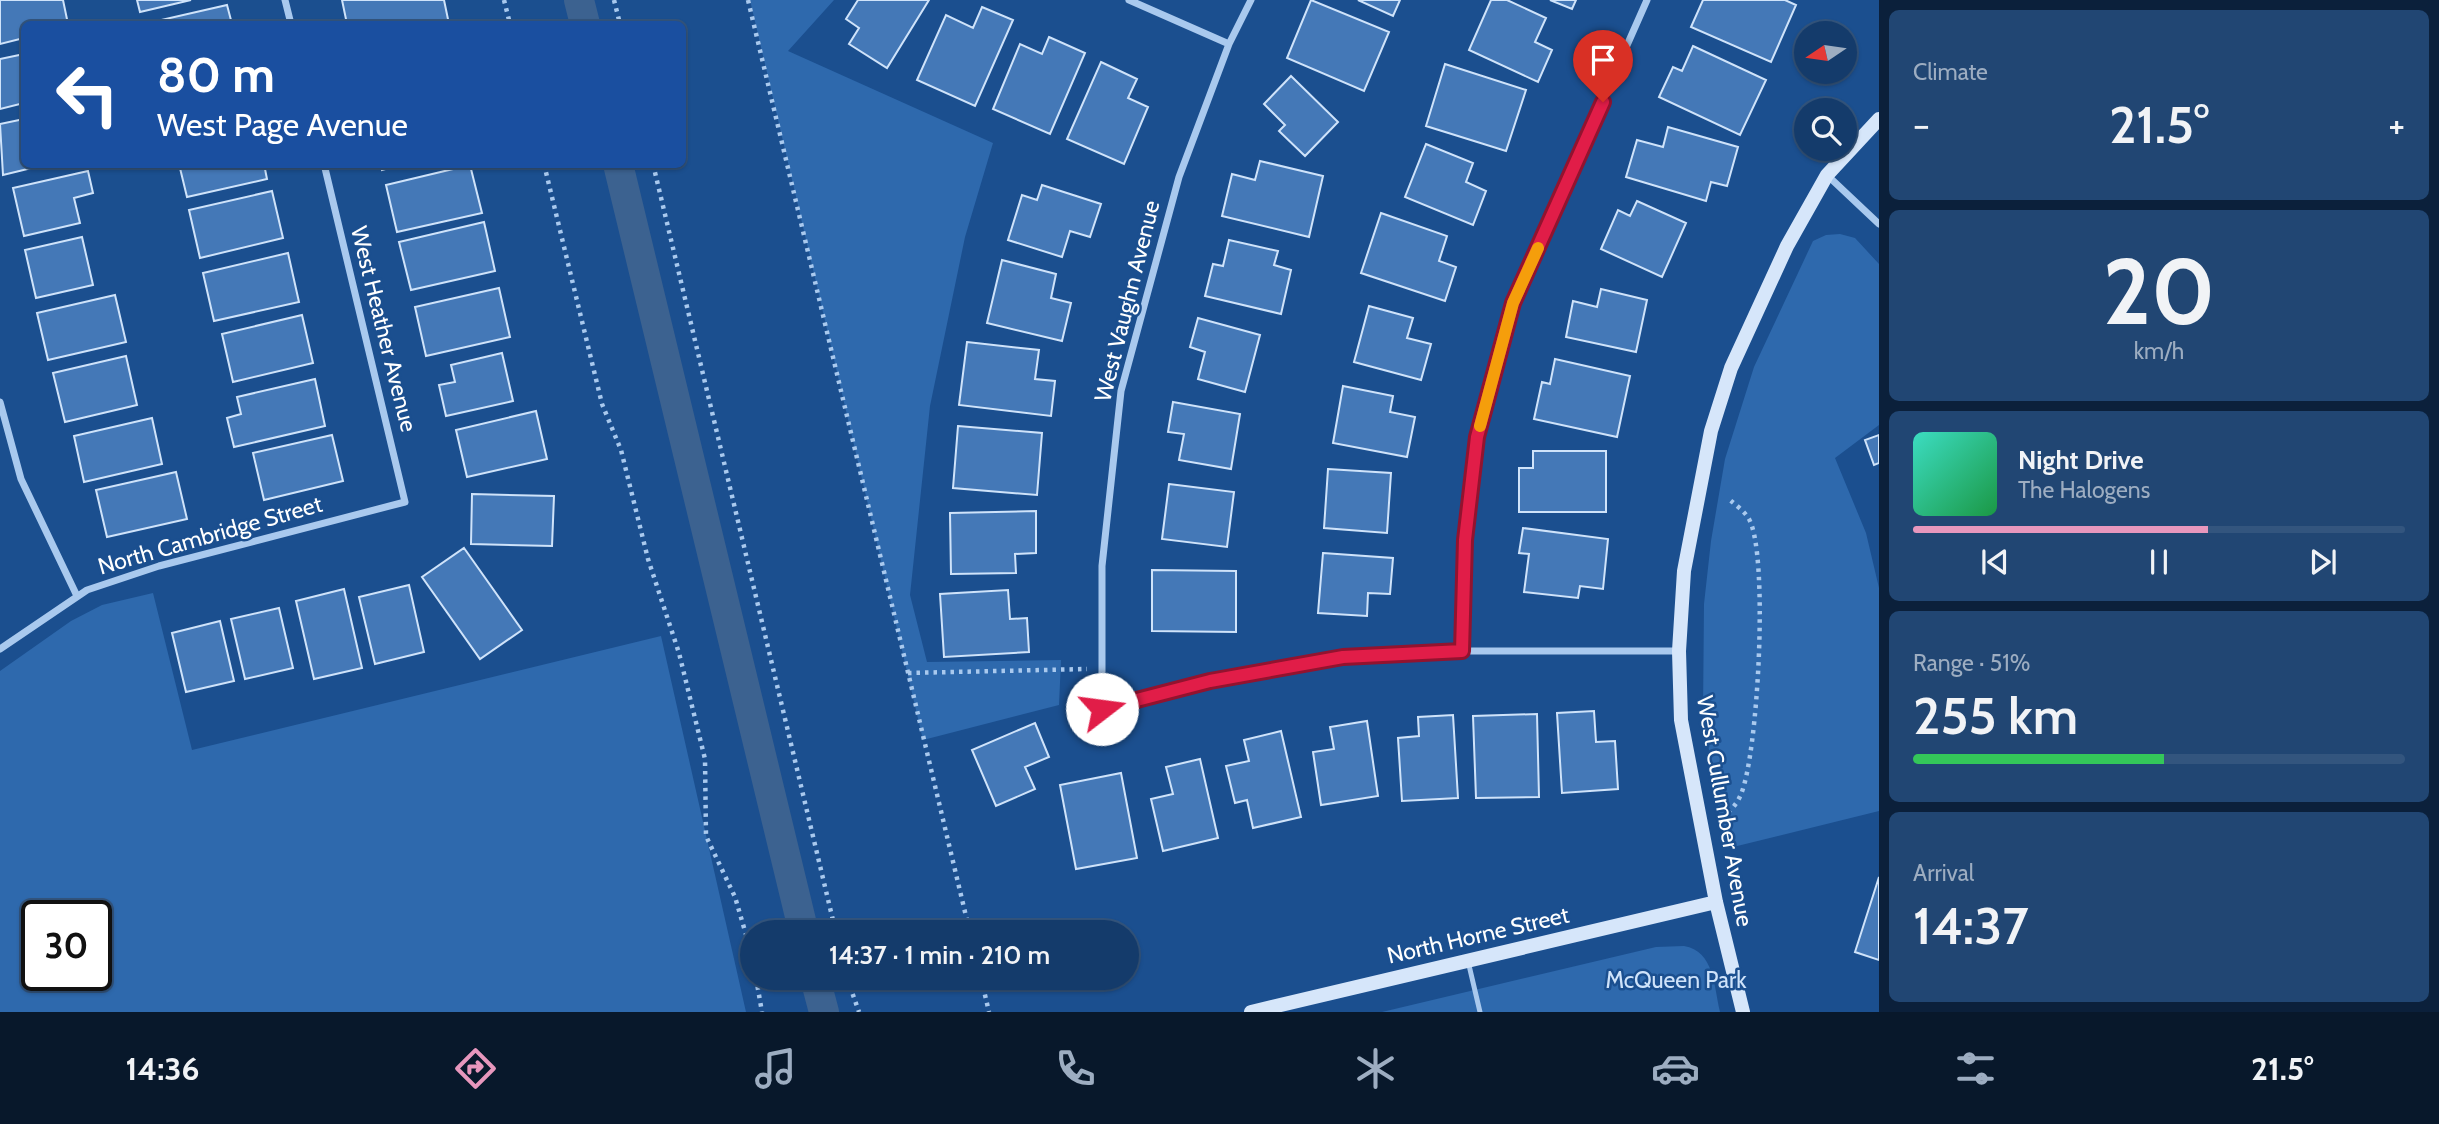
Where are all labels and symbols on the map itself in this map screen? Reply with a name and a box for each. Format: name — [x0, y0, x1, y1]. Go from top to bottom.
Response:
north arrow — [1794, 21, 1857, 84]
pin — [1573, 30, 1633, 102]
street label: West Vaughn Avenue — [1088, 197, 1166, 404]
street label: West Heather Avenue — [345, 223, 423, 435]
street label: North Cambridge Street — [95, 490, 325, 580]
position arrow — [1065, 672, 1139, 746]
street label: West Cullumber Avenue — [1691, 693, 1759, 929]
speed limit sign: 30 — [21, 900, 112, 991]
street label: North Horne Street — [1384, 900, 1572, 970]
park label: McQueen Park — [1605, 966, 1747, 994]

